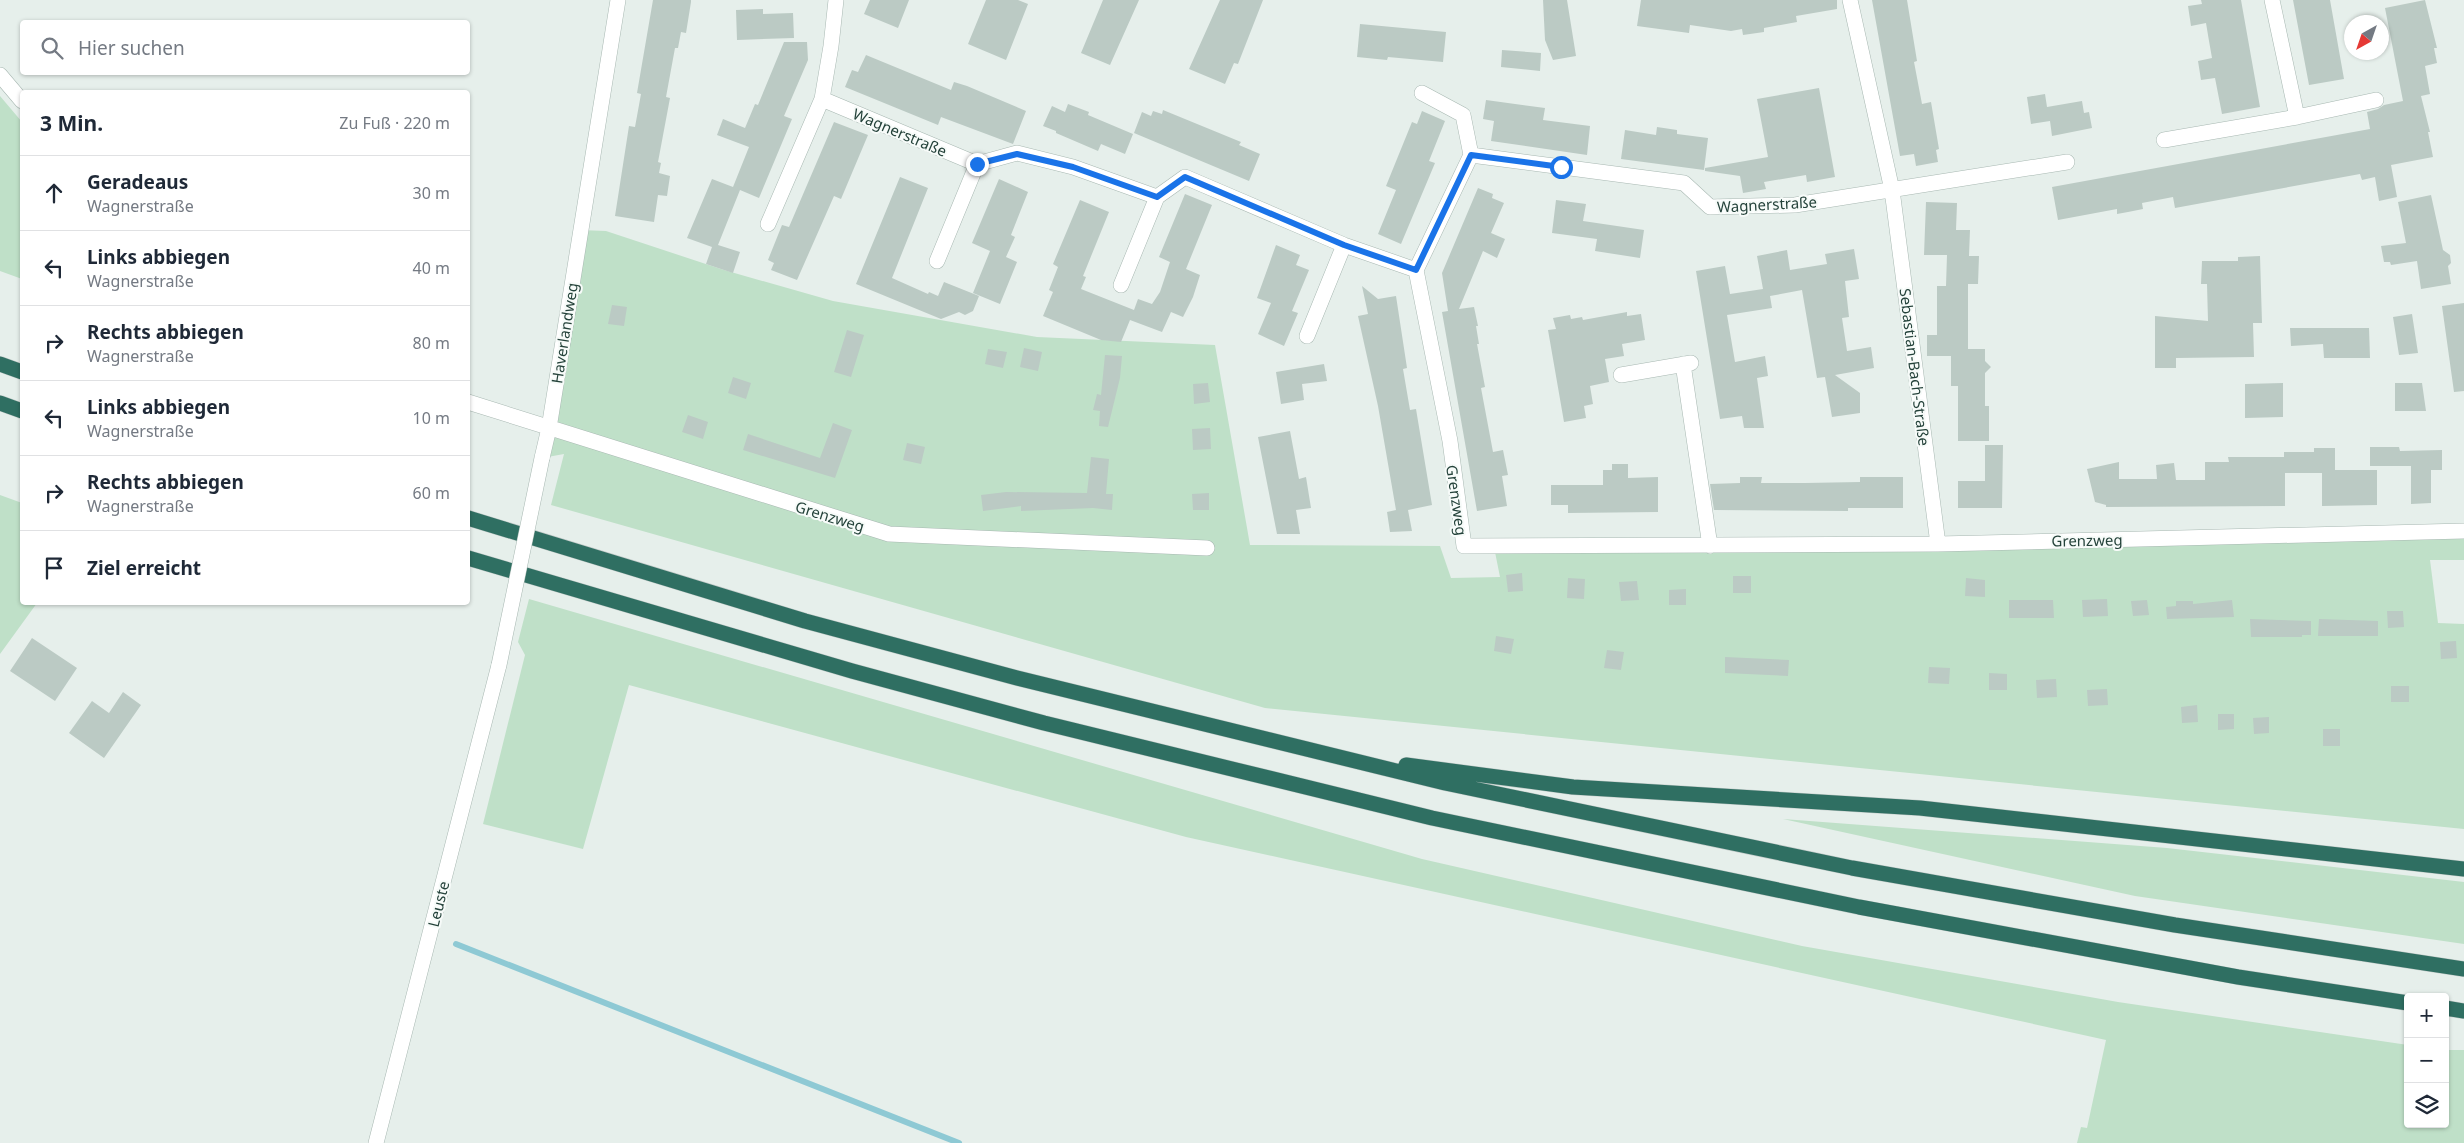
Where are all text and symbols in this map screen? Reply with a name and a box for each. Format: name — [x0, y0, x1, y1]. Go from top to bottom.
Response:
north arrow — [2344, 15, 2389, 60]
search box — [20, 20, 470, 75]
icon: search — [38, 34, 66, 62]
text: Hier suchen — [78, 35, 185, 61]
street label: Wagnerstraße — [850, 103, 950, 161]
text: 3 Min. — [40, 109, 103, 137]
text: Zu Fuß · 220 m — [339, 112, 450, 134]
route end — [966, 153, 989, 176]
route start — [1550, 156, 1573, 179]
text: Geradeaus — [87, 169, 188, 195]
icon: ahead — [40, 179, 68, 207]
text: 30 m — [413, 182, 450, 204]
street label: Wagnerstraße — [1717, 191, 1817, 217]
text: Wagnerstraße — [87, 195, 194, 217]
text: Links abbiegen — [87, 244, 230, 270]
icon: left — [40, 254, 68, 282]
text: 40 m — [413, 257, 450, 279]
text: Wagnerstraße — [87, 270, 194, 292]
street label: Haverlandweg — [546, 281, 582, 385]
street label: Sebastian-Bach-Straße — [1895, 287, 1935, 447]
text: Rechts abbiegen — [87, 319, 244, 345]
icon: right — [40, 329, 68, 357]
text: 80 m — [413, 332, 450, 354]
text: Wagnerstraße — [87, 345, 194, 367]
text: Links abbiegen — [87, 394, 230, 420]
icon: left — [40, 404, 68, 432]
text: 10 m — [413, 407, 450, 429]
text: Wagnerstraße — [87, 420, 194, 442]
street label: Grenzweg — [1442, 463, 1472, 537]
text: Rechts abbiegen — [87, 469, 244, 495]
icon: right — [40, 479, 68, 507]
text: 60 m — [413, 482, 450, 504]
text: Wagnerstraße — [87, 495, 194, 517]
street label: Grenzweg — [793, 496, 867, 536]
street label: Grenzweg — [2051, 529, 2123, 551]
icon: arrive — [40, 554, 68, 582]
text: Ziel erreicht — [87, 555, 201, 581]
street label: Leuste — [423, 879, 453, 929]
map controls — [2404, 993, 2449, 1128]
button: + — [2404, 993, 2449, 1038]
button: − — [2404, 1038, 2449, 1083]
button: layers — [2404, 1083, 2449, 1128]

